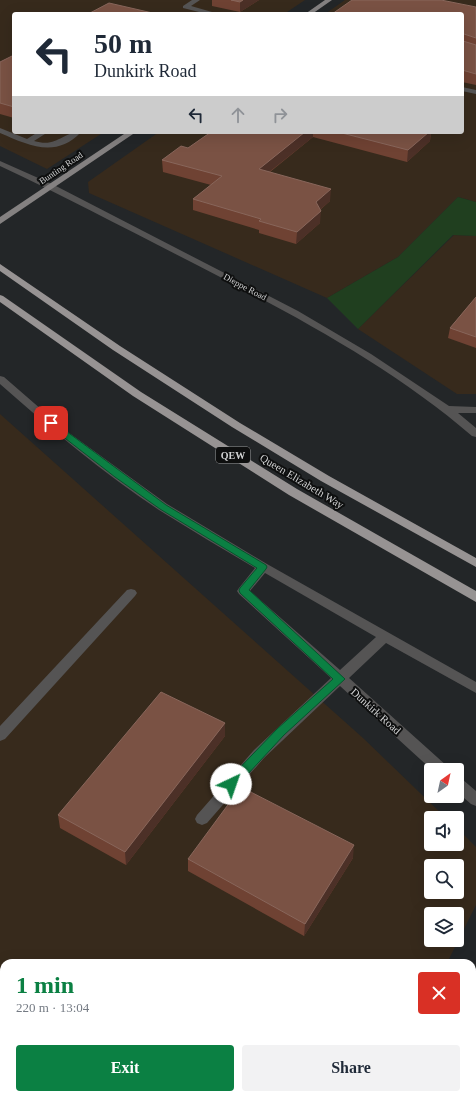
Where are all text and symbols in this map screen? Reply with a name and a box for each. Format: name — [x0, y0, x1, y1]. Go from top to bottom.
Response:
icon: left — [28, 28, 80, 80]
text: 50 m — [94, 28, 152, 59]
text: Dunkirk Road — [94, 61, 197, 81]
icon: left — [185, 104, 207, 126]
icon: ahead — [227, 104, 249, 126]
icon: right — [269, 104, 291, 126]
street label: Bunting Road — [37, 150, 85, 186]
street label: Dieppe Road — [222, 271, 269, 303]
pin — [34, 406, 68, 440]
icon: arrive — [40, 412, 62, 434]
road number: QEW — [216, 447, 250, 463]
street label: Queen Elizabeth Way — [258, 451, 346, 511]
street label: Dunkirk Road — [349, 686, 404, 737]
position arrow — [210, 763, 252, 805]
north arrow — [424, 763, 464, 803]
map controls — [424, 763, 464, 947]
button: sound — [424, 811, 464, 851]
button: search — [424, 859, 464, 899]
button: layers — [424, 907, 464, 947]
text: 1 min — [16, 972, 74, 998]
button: close — [418, 972, 460, 1014]
text: 220 m · 13:04 — [16, 1000, 89, 1015]
button: Exit — [16, 1045, 234, 1091]
button: Share — [242, 1045, 460, 1091]

